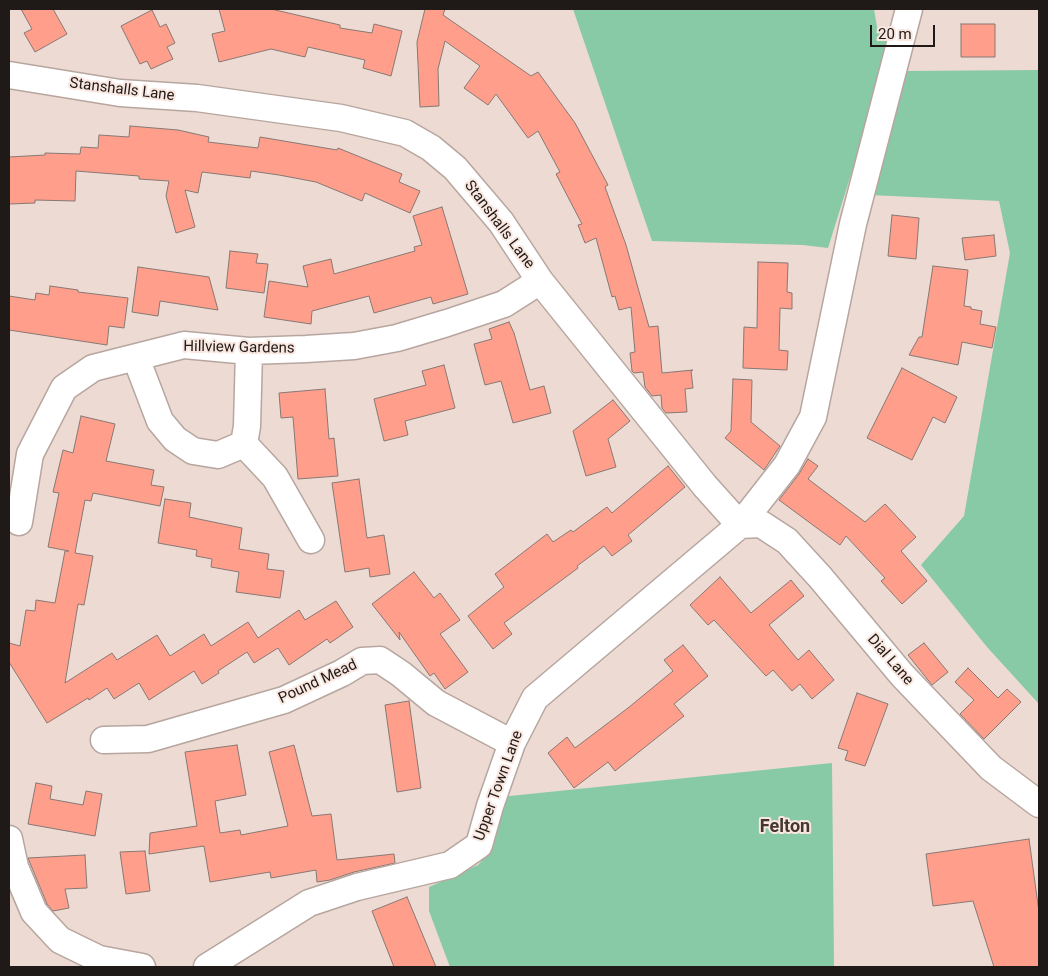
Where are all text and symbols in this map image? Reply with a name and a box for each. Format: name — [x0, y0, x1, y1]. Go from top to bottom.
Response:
scale bar — [873, 15, 938, 47]
text: 20 m — [878, 25, 912, 43]
street label: Stanshalls Lane — [68, 75, 176, 105]
street label: Stanshalls Lane — [460, 177, 538, 273]
street label: Hillview Gardens — [183, 338, 295, 358]
street label: Dial Lane — [863, 631, 917, 689]
street label: Pound Mead — [276, 656, 360, 708]
street label: Upper Town Lane — [471, 728, 527, 844]
district label: Felton — [760, 816, 810, 838]

